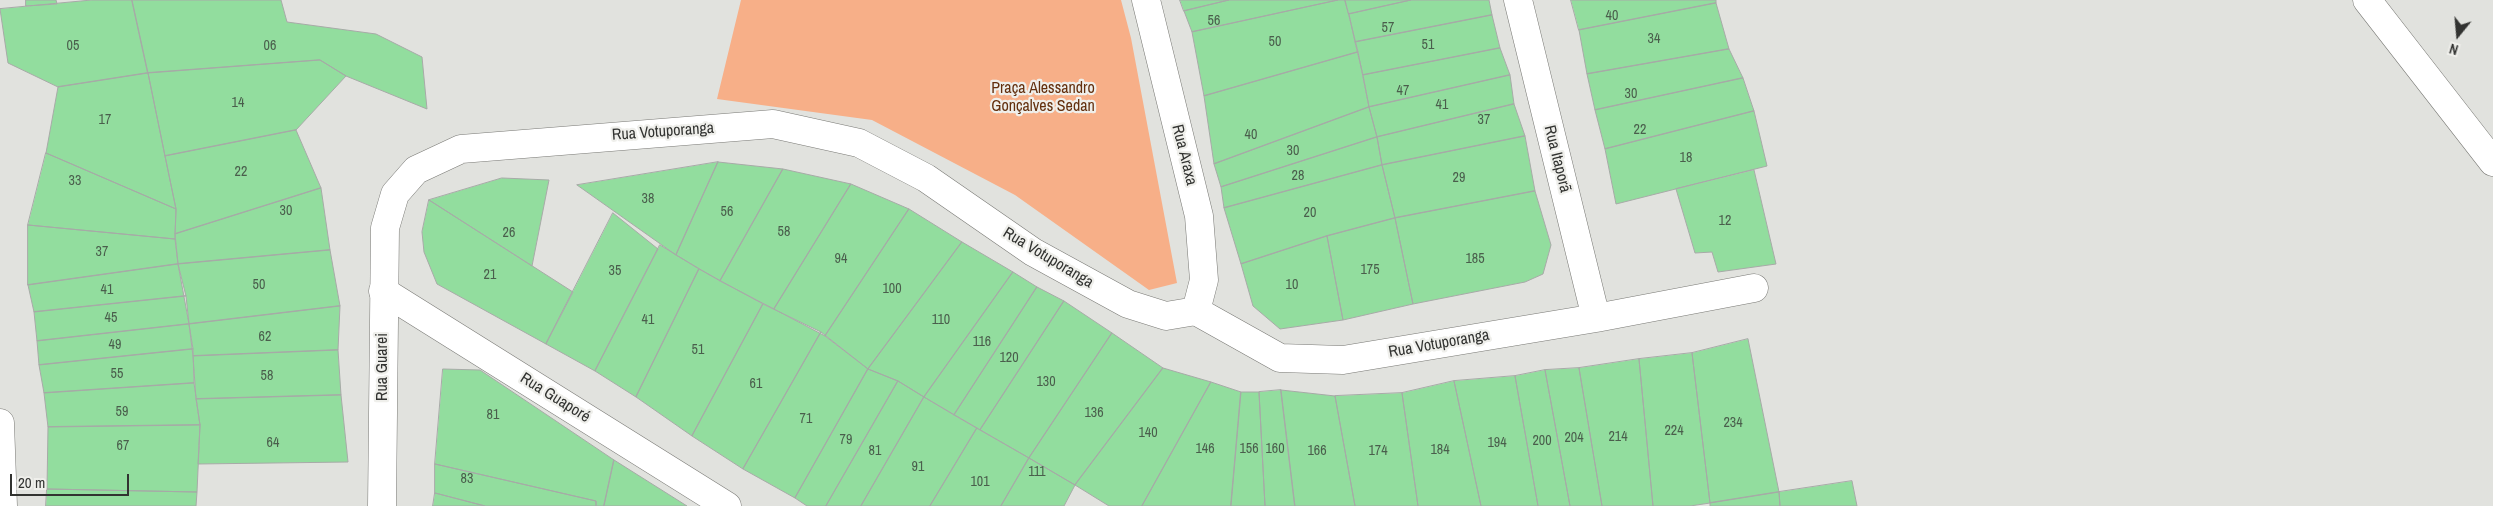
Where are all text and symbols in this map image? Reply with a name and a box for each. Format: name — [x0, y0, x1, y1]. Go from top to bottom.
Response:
house number: 40 — [1606, 8, 1618, 24]
north arrow — [2433, 10, 2483, 60]
house number: 56 — [1208, 13, 1220, 29]
house number: 57 — [1382, 20, 1394, 36]
house number: 34 — [1648, 31, 1660, 47]
house number: 50 — [1269, 34, 1281, 50]
house number: 51 — [1422, 37, 1434, 53]
house number: 05 — [67, 38, 79, 54]
house number: 06 — [264, 38, 276, 54]
text: N — [2447, 40, 2460, 59]
park label: Praça Alessandro Gonçalves Sedan — [991, 79, 1095, 117]
house number: 47 — [1397, 83, 1409, 99]
house number: 30 — [1625, 86, 1637, 102]
house number: 14 — [232, 95, 244, 111]
house number: 41 — [1436, 97, 1448, 113]
house number: 17 — [99, 112, 111, 128]
house number: 37 — [1478, 112, 1490, 128]
street label: Rua Votuporanga — [611, 119, 715, 145]
house number: 22 — [1634, 122, 1646, 138]
street label: Rua Araxa — [1167, 123, 1201, 187]
street label: Rua Itaporã — [1539, 123, 1575, 195]
house number: 40 — [1245, 127, 1257, 143]
house number: 30 — [1287, 143, 1299, 159]
house number: 18 — [1680, 150, 1692, 166]
house number: 22 — [235, 164, 247, 180]
house number: 28 — [1292, 168, 1304, 184]
house number: 29 — [1453, 170, 1465, 186]
house number: 33 — [69, 173, 81, 189]
house number: 38 — [642, 191, 654, 207]
house number: 30 — [280, 203, 292, 219]
house number: 56 — [721, 204, 733, 220]
house number: 20 — [1304, 205, 1316, 221]
house number: 12 — [1719, 213, 1731, 229]
street label: Rua Votuporanga — [999, 223, 1097, 293]
house number: 58 — [778, 224, 790, 240]
house number: 26 — [503, 225, 515, 241]
house number: 37 — [96, 244, 108, 260]
house number: 94 — [835, 251, 847, 267]
house number: 185 — [1465, 251, 1485, 267]
house number: 175 — [1360, 262, 1380, 278]
house number: 35 — [609, 263, 621, 279]
house number: 21 — [484, 267, 496, 283]
house number: 50 — [253, 277, 265, 293]
house number: 10 — [1286, 277, 1298, 293]
house number: 100 — [882, 281, 902, 297]
house number: 41 — [101, 282, 113, 298]
house number: 45 — [105, 310, 117, 326]
house number: 41 — [642, 312, 654, 328]
house number: 110 — [932, 312, 950, 328]
street label: Rua Votuporanga — [1387, 326, 1491, 362]
house number: 62 — [259, 329, 271, 345]
street label: Rua Guarei — [373, 333, 393, 401]
house number: 116 — [973, 334, 991, 350]
house number: 49 — [109, 337, 121, 353]
house number: 51 — [692, 342, 704, 358]
house number: 120 — [999, 350, 1019, 366]
house number: 55 — [111, 366, 123, 382]
house number: 58 — [261, 368, 273, 384]
street label: Rua Guaporé — [517, 369, 593, 427]
house number: 130 — [1036, 374, 1056, 390]
house number: 61 — [750, 376, 762, 392]
house number: 59 — [116, 404, 128, 420]
house number: 136 — [1084, 405, 1104, 421]
house number: 81 — [487, 407, 499, 423]
house number: 71 — [800, 411, 812, 427]
house number: 234 — [1723, 415, 1743, 431]
house number: 224 — [1664, 423, 1684, 439]
house number: 140 — [1138, 425, 1158, 441]
house number: 214 — [1608, 429, 1628, 445]
house number: 204 — [1564, 430, 1584, 446]
house number: 79 — [840, 432, 852, 448]
house number: 200 — [1532, 433, 1552, 449]
house number: 64 — [267, 435, 279, 451]
house number: 194 — [1487, 435, 1507, 451]
house number: 67 — [117, 438, 129, 454]
house number: 146 — [1195, 441, 1215, 457]
house number: 156 — [1239, 441, 1259, 457]
house number: 160 — [1265, 441, 1285, 457]
house number: 184 — [1430, 442, 1450, 458]
house number: 81 — [869, 443, 881, 459]
house number: 166 — [1307, 443, 1327, 459]
house number: 174 — [1368, 443, 1388, 459]
house number: 91 — [912, 459, 924, 475]
scale bar — [12, 464, 131, 496]
house number: 111 — [1028, 464, 1046, 480]
house number: 83 — [461, 471, 473, 487]
text: 20 m — [18, 472, 45, 493]
house number: 101 — [970, 474, 990, 490]

